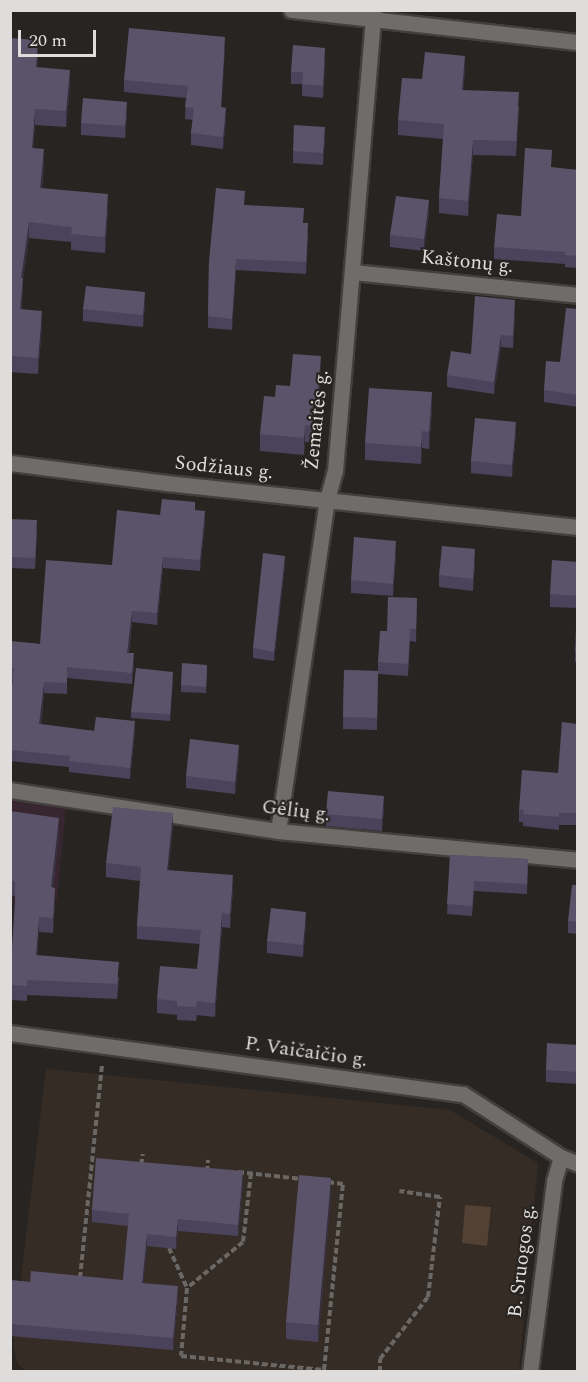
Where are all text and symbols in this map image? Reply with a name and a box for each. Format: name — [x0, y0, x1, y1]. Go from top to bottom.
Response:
scale bar — [21, 18, 99, 56]
text: 20 m — [29, 27, 67, 54]
street label: Kaštonų g. — [419, 245, 515, 279]
street label: Žemaitės g. — [300, 369, 334, 471]
street label: Sodžiaus g. — [174, 451, 274, 485]
street label: Gėlių g. — [261, 795, 331, 827]
street label: P. Vaičaičio g. — [243, 1032, 369, 1072]
street label: B. Sruogos g. — [503, 1203, 541, 1319]

